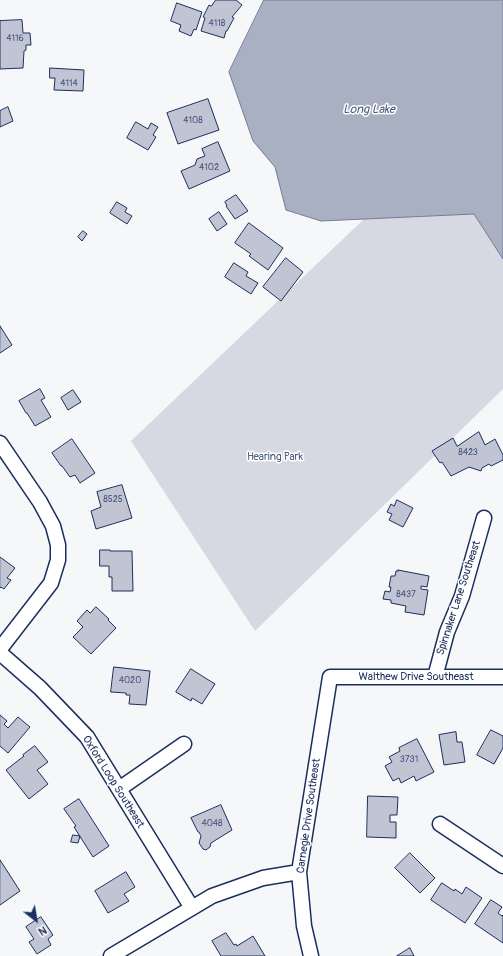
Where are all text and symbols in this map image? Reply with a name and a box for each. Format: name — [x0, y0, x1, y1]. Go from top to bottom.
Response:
house number: 4118 — [209, 19, 225, 29]
house number: 4116 — [6, 34, 24, 44]
house number: 4114 — [60, 79, 78, 89]
water label: Long Lake — [343, 103, 395, 117]
house number: 4108 — [183, 116, 203, 126]
house number: 4102 — [199, 163, 219, 173]
house number: 8423 — [458, 448, 478, 458]
park label: Hearing Park — [247, 450, 303, 464]
house number: 8525 — [103, 495, 123, 505]
street label: Spinnaker Lane Southeast — [434, 539, 484, 657]
house number: 8437 — [396, 590, 416, 600]
street label: Walthew Drive Southeast — [358, 670, 474, 684]
house number: 4020 — [119, 676, 141, 686]
street label: Oxford Loop Southeast — [79, 733, 147, 831]
house number: 3731 — [400, 755, 418, 765]
street label: Carnegie Drive Southeast — [294, 758, 324, 874]
house number: 4048 — [201, 819, 223, 829]
north arrow — [16, 900, 56, 940]
text: N — [36, 923, 49, 938]

